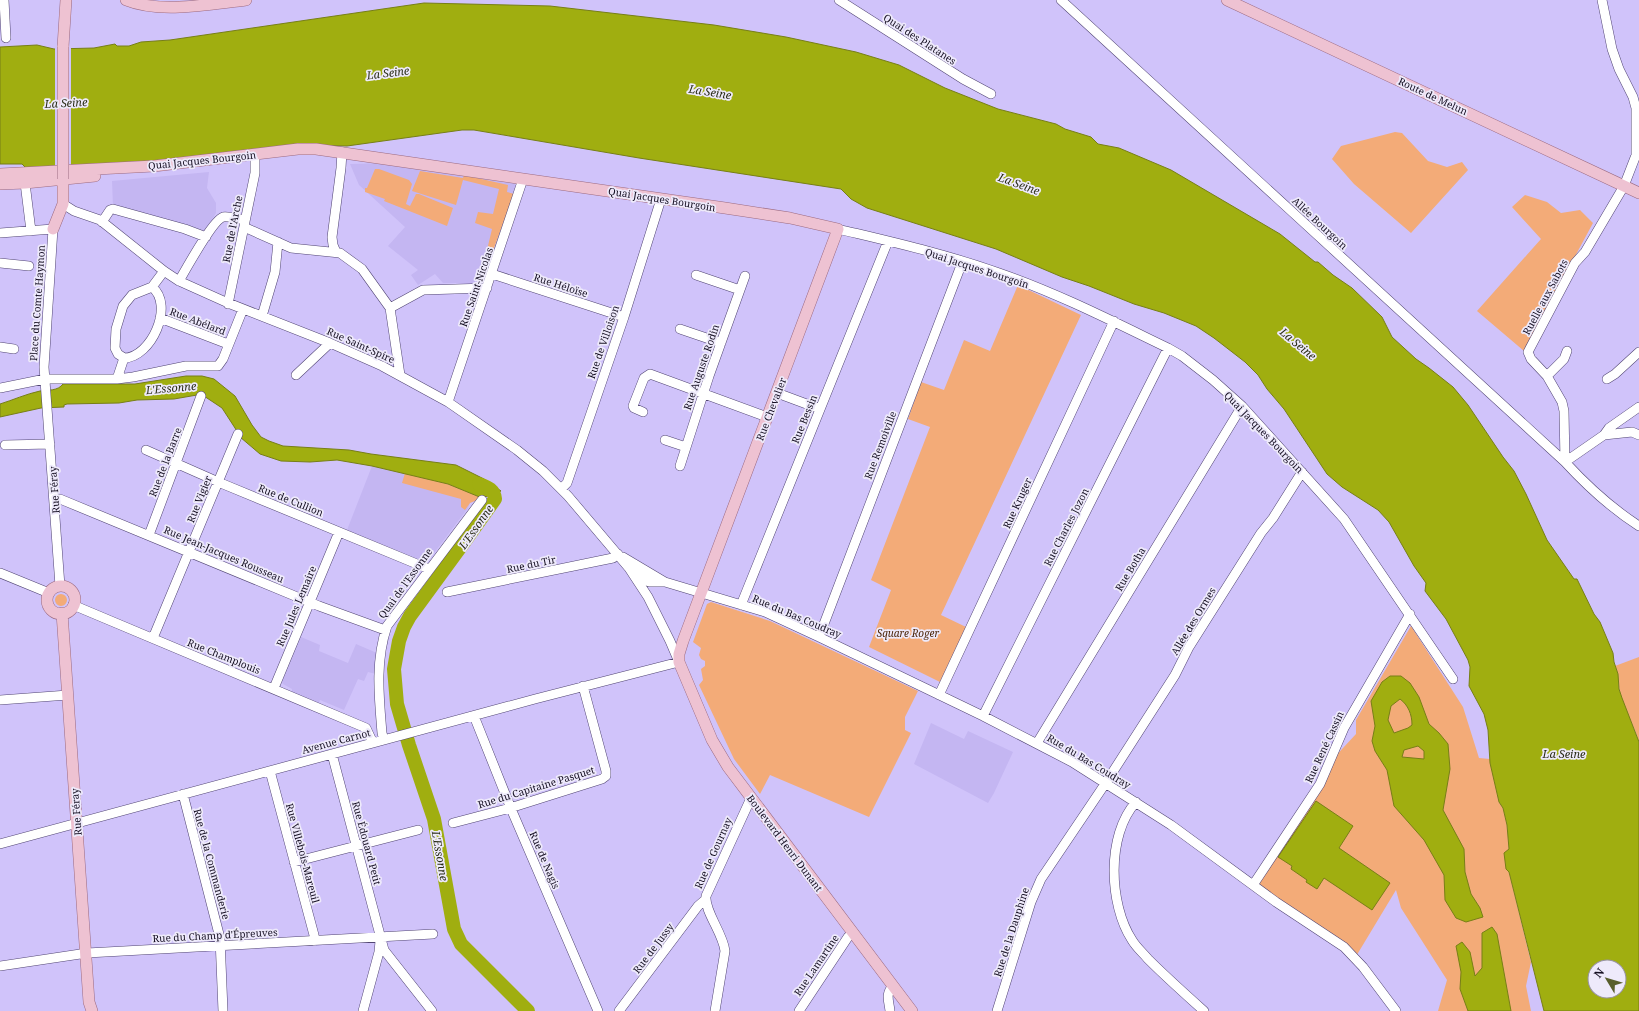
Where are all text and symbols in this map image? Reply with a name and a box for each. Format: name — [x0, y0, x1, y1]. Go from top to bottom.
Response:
street label: Quai des Platanes — [881, 10, 959, 68]
water label: La Seine — [365, 62, 411, 83]
street label: Route de Melun — [1396, 74, 1470, 118]
water label: La Seine — [687, 81, 733, 102]
water label: La Seine — [43, 94, 88, 111]
street label: Quai Jacques Bourgoin — [147, 147, 257, 173]
water label: La Seine — [996, 169, 1042, 198]
street label: Quai Jacques Bourgoin — [607, 184, 717, 214]
street label: Rue de l'Arche — [219, 194, 245, 264]
street label: Allée Bourgoin — [1289, 194, 1351, 253]
street label: Place du Comte Haymon — [26, 244, 48, 361]
street label: Rue Saint-Nicolas — [456, 245, 496, 329]
street label: Quai Jacques Bourgoin — [923, 245, 1031, 292]
street label: Ruelle aux Sabots — [1519, 256, 1571, 337]
street label: Rue Héloïse — [532, 270, 590, 300]
street label: Rue de Villoison — [584, 303, 622, 381]
street label: Rue Abélard — [168, 304, 228, 338]
street label: Rue Auguste Rodin — [680, 322, 722, 412]
water label: La Seine — [1276, 323, 1320, 363]
street label: Rue Saint-Spire — [325, 324, 397, 366]
street label: Rue Chevalier — [753, 375, 790, 443]
water label: L'Essonne — [144, 378, 197, 397]
street label: Quai Jacques Bourgoin — [1221, 388, 1307, 476]
street label: Rue Bessin — [788, 392, 820, 445]
street label: Rue Remoiville — [861, 409, 899, 481]
street label: Rue de la Barre — [145, 425, 185, 499]
street label: Rue Féray — [45, 466, 63, 514]
street label: Rue Vigier — [183, 473, 215, 525]
street label: Rue Kruger — [999, 475, 1035, 531]
street label: Rue de Cullion — [256, 481, 326, 520]
street label: Rue Charles Jozon — [1040, 485, 1092, 568]
water label: L'Essonne — [454, 501, 497, 553]
street label: Rue Jean-Jacques Rousseau — [162, 522, 287, 586]
street label: Rue Botha — [1111, 544, 1149, 593]
street label: Quai de l'Essonne — [375, 545, 435, 621]
street label: Rue du Tir — [505, 552, 557, 576]
street label: Rue Jules Lemaire — [273, 564, 319, 648]
street label: Allée des Ormes — [1167, 584, 1219, 657]
street label: Rue du Bas Coudray — [750, 591, 844, 641]
park label: Square Roger — [877, 626, 940, 640]
street label: Rue Champlouis — [185, 635, 263, 677]
street label: Rue René Cassin — [1301, 708, 1347, 785]
street label: Avenue Carnot — [300, 725, 372, 757]
street label: Rue du Bas Coudray — [1045, 730, 1134, 792]
water label: La Seine — [1542, 746, 1586, 761]
street label: Rue du Capitaine Pasquet — [476, 762, 597, 811]
street label: Rue Féray — [67, 788, 85, 836]
street label: Boulevard Henri Dunant — [744, 792, 826, 895]
street label: Rue Édouard Petit — [349, 800, 385, 887]
street label: Rue Villebois-Mareuil — [283, 802, 323, 904]
street label: Rue de la Commanderie — [190, 807, 234, 921]
street label: Rue de Gournay — [691, 815, 735, 891]
water label: L'Essonne — [429, 829, 452, 883]
street label: Rue de Nagis — [527, 829, 564, 891]
street label: Rue de la Dauphine — [990, 886, 1032, 978]
street label: Rue de Jussy — [629, 920, 677, 976]
street label: Rue du Champ d'Épreuves — [152, 925, 278, 945]
street label: Rue Lamartine — [790, 932, 842, 998]
north arrow — [1587, 959, 1627, 999]
text: N — [1590, 964, 1608, 981]

